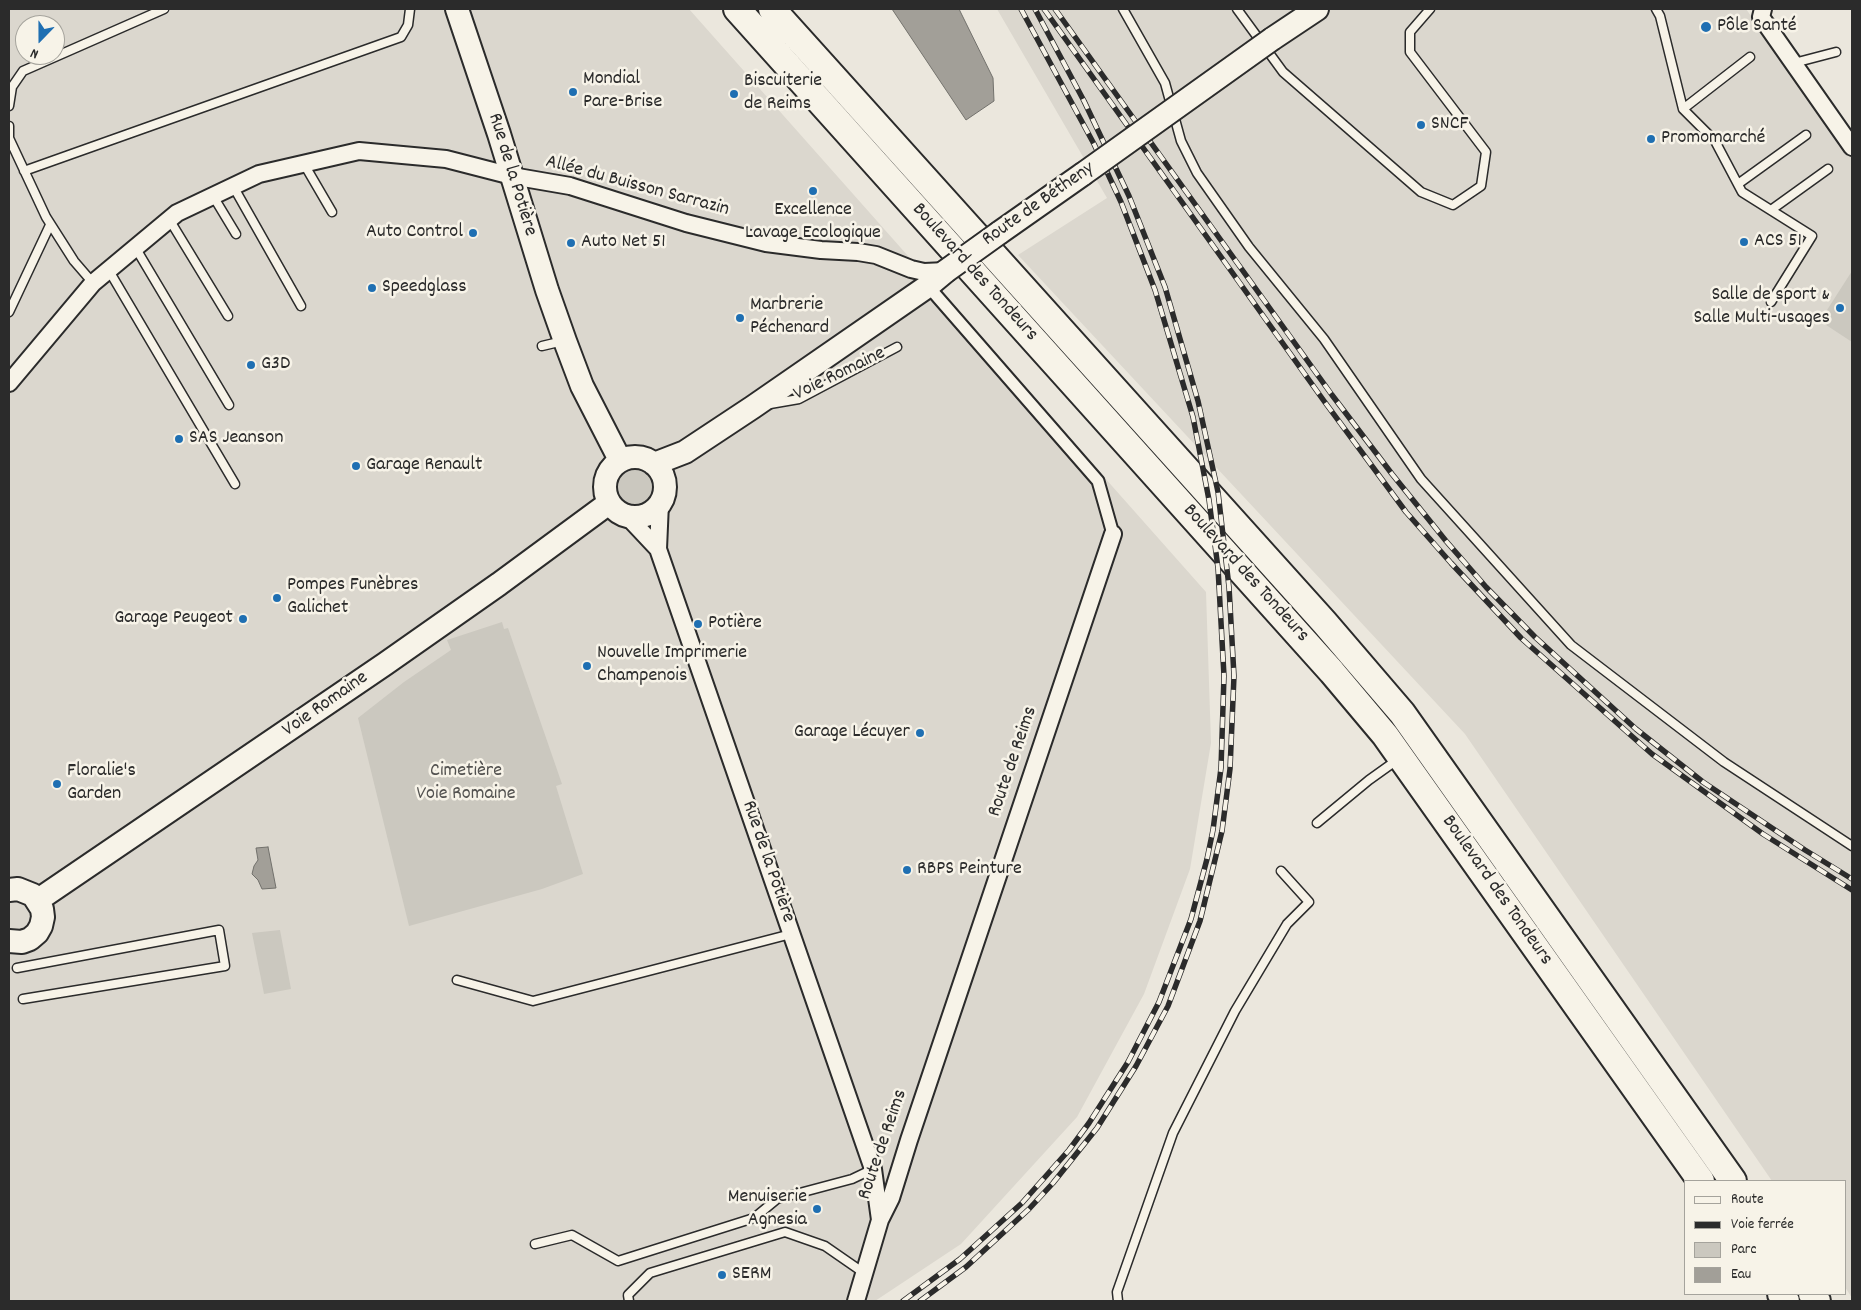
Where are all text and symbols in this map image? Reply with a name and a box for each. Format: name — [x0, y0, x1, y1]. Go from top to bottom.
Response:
north arrow — [15, 15, 65, 65]
place label: Pôle Santé — [1717, 15, 1797, 39]
marker: Pôle Santé — [1699, 20, 1713, 34]
text: N — [28, 42, 42, 64]
place label: Mondial Pare-Brise — [583, 68, 662, 115]
place label: Biscuiterie de Reims — [744, 70, 822, 117]
marker: Mondial Pare-Brise — [567, 86, 579, 98]
marker: Biscuiterie de Reims — [728, 88, 740, 100]
street label: Rue de la Potière — [481, 111, 541, 239]
place label: SNCF — [1431, 113, 1468, 137]
marker: SNCF — [1415, 119, 1427, 131]
place label: Promomarché — [1661, 127, 1765, 151]
marker: Promomarché — [1645, 133, 1657, 145]
street label: Allée du Buisson Sarrazin — [542, 151, 732, 223]
street label: Route de Bétheny — [978, 157, 1100, 253]
marker: Excellence Lavage Ecologique — [807, 185, 819, 197]
place label: Excellence Lavage Ecologique — [745, 199, 881, 246]
street label: Boulevard des Tondeurs — [906, 199, 1042, 347]
place label: Auto Control — [366, 221, 463, 245]
marker: Auto Control — [467, 227, 479, 239]
place label: ACS 51 — [1754, 230, 1802, 254]
place label: Auto Net 51 — [581, 231, 666, 255]
marker: ACS 51 — [1738, 236, 1750, 248]
marker: Auto Net 51 — [565, 237, 577, 249]
place label: Speedglass — [382, 276, 467, 300]
marker: Speedglass — [366, 282, 378, 294]
place label: Salle de sport & Salle Multi-usages — [1694, 284, 1830, 331]
place label: Marbrerie Péchenard — [750, 294, 829, 341]
marker: Salle de sport & Salle Multi-usages — [1834, 302, 1846, 314]
marker: Marbrerie Péchenard — [734, 312, 746, 324]
street label: Voie Romaine — [790, 343, 890, 407]
place label: G3D — [261, 353, 290, 377]
marker: G3D — [245, 359, 257, 371]
place label: SAS Jeanson — [189, 427, 283, 451]
marker: SAS Jeanson — [173, 433, 185, 445]
place label: Garage Renault — [366, 454, 482, 478]
marker: Garage Renault — [350, 460, 362, 472]
street label: Boulevard des Tondeurs — [1177, 500, 1313, 648]
place label: Pompes Funèbres Galichet — [287, 574, 418, 621]
marker: Pompes Funèbres Galichet — [271, 592, 283, 604]
place label: Garage Peugeot — [114, 607, 233, 631]
place label: Potière — [708, 612, 762, 636]
marker: Garage Peugeot — [237, 613, 249, 625]
marker: Potière — [692, 618, 704, 630]
place label: Nouvelle Imprimerie Champenois — [597, 642, 747, 689]
marker: Nouvelle Imprimerie Champenois — [581, 660, 593, 672]
street label: Voie Romaine — [279, 667, 373, 743]
street label: Route de Reims — [984, 704, 1044, 820]
place label: Garage Lécuyer — [794, 721, 910, 745]
marker: Garage Lécuyer — [914, 727, 926, 739]
place label: Floralie's Garden — [67, 760, 136, 807]
park label: Cimetière Voie Romaine — [416, 760, 516, 807]
marker: Floralie's Garden — [51, 778, 63, 790]
street label: Rue de la Potière — [735, 798, 799, 926]
street label: Boulevard des Tondeurs — [1435, 811, 1557, 971]
place label: RBPS Peinture — [917, 858, 1022, 882]
marker: RBPS Peinture — [901, 864, 913, 876]
street label: Route de Reims — [854, 1087, 914, 1203]
legend — [1684, 1180, 1846, 1295]
place label: Menuiserie Agnesia — [728, 1186, 807, 1233]
text: Route — [1731, 1189, 1764, 1211]
marker: Menuiserie Agnesia — [811, 1203, 823, 1215]
text: Voie ferrée — [1731, 1214, 1794, 1236]
text: Parc — [1731, 1239, 1756, 1261]
place label: SERM — [732, 1263, 771, 1287]
text: Eau — [1731, 1264, 1751, 1286]
marker: SERM — [716, 1269, 728, 1281]

